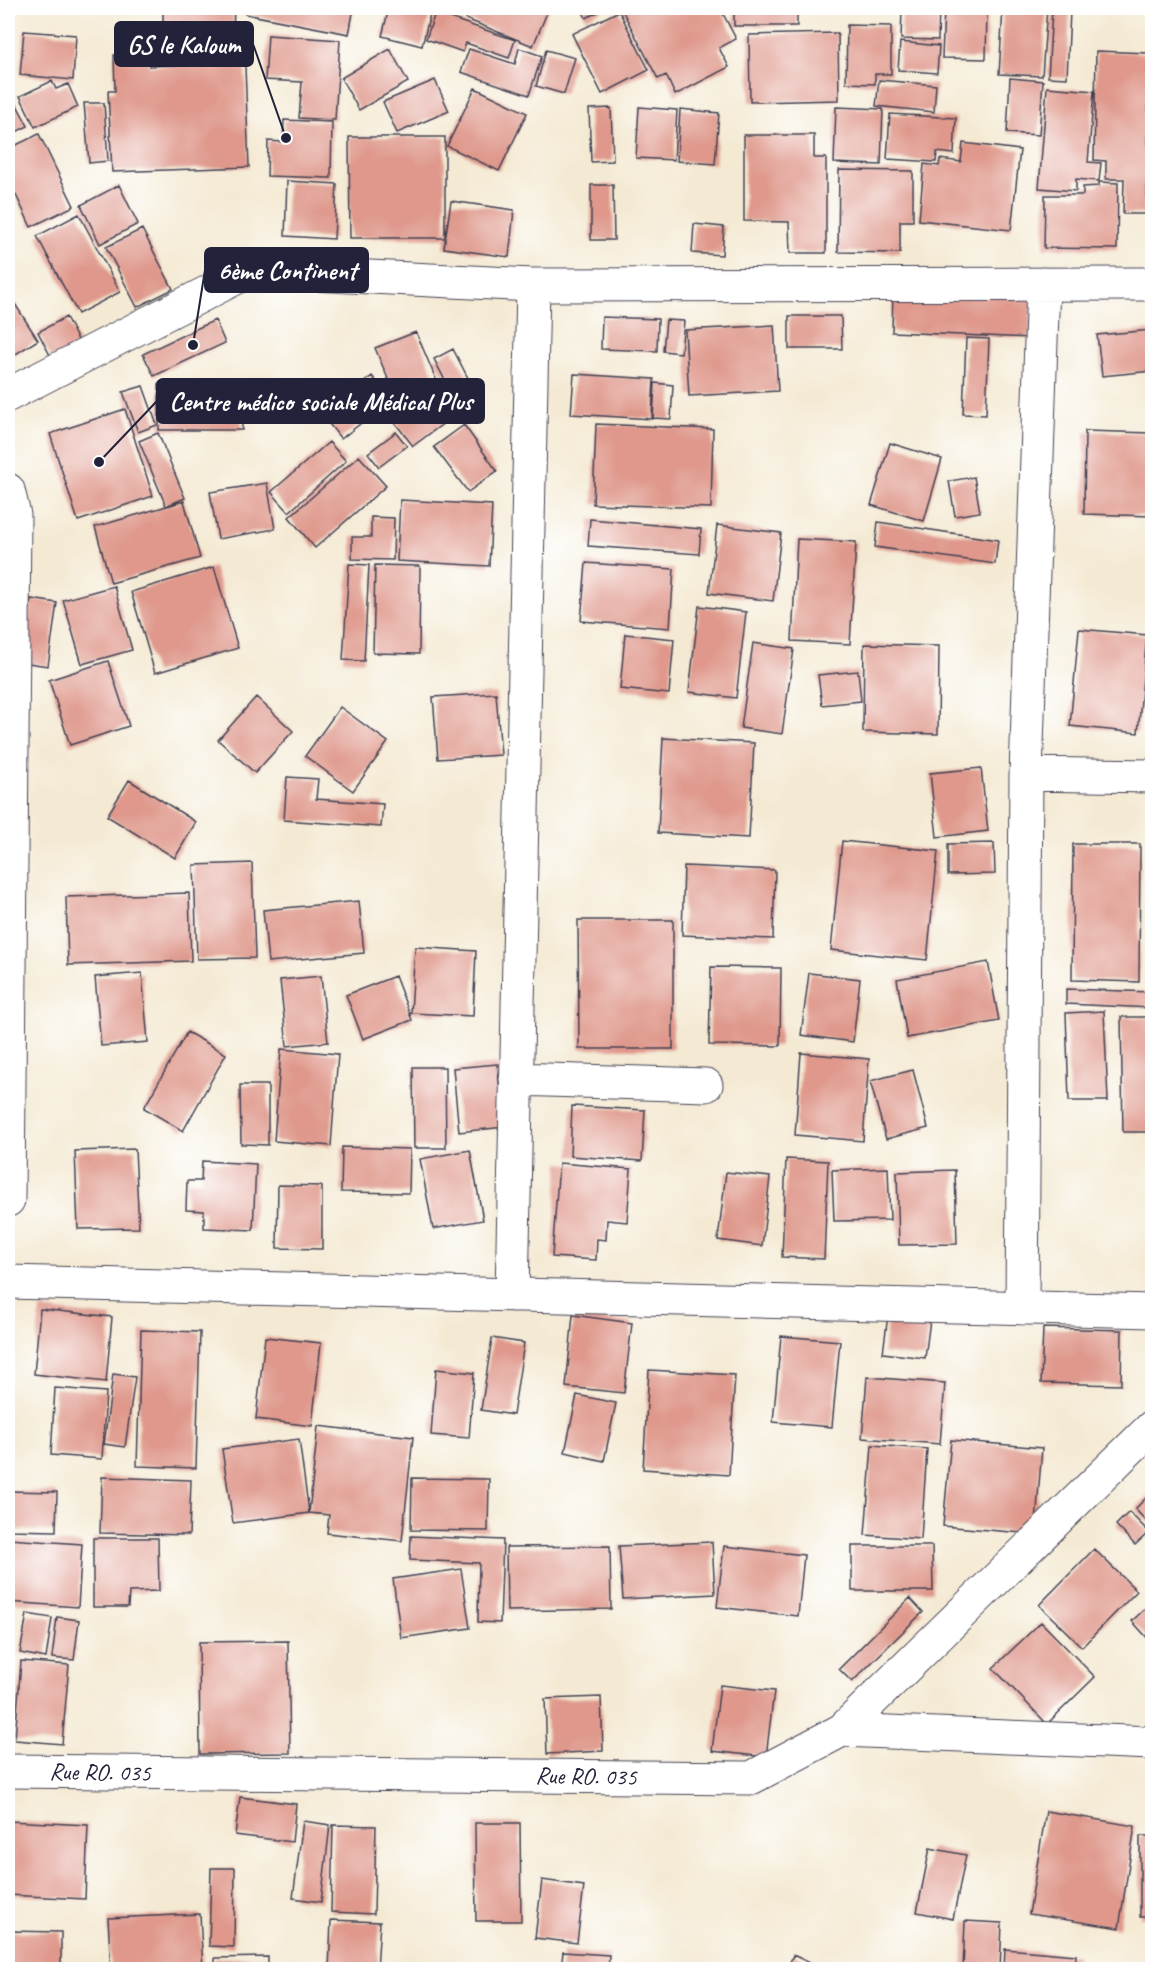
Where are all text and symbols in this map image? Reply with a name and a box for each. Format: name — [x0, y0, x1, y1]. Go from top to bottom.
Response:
callout: GS le Kaloum — [115, 22, 253, 66]
text: GS le Kaloum — [127, 28, 242, 61]
callout: 6ème Continent — [205, 248, 368, 292]
text: 6ème Continent — [217, 254, 361, 287]
callout: Centre médico sociale Médical Plus — [157, 379, 484, 423]
text: Centre médico sociale Médical Plus — [170, 385, 475, 418]
street label: Rue RO. 035 — [49, 1756, 152, 1788]
street label: Rue RO. 035 — [535, 1760, 638, 1792]

